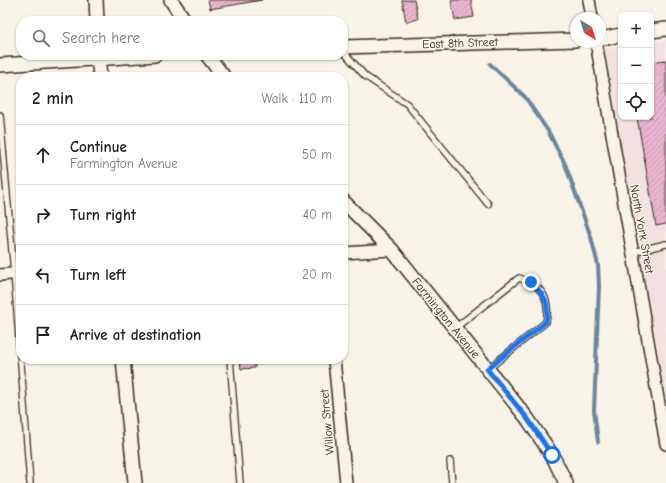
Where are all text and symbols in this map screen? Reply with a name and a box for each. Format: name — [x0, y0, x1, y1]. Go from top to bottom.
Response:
north arrow — [570, 12, 606, 48]
map controls — [618, 12, 654, 120]
button: + — [618, 12, 654, 48]
search box — [16, 16, 348, 60]
icon: search — [30, 27, 52, 49]
text: Search here — [62, 29, 140, 47]
street label: East 8th Street — [422, 35, 499, 51]
button: − — [618, 48, 654, 84]
button: locate — [618, 84, 654, 120]
text: 2 min — [32, 89, 73, 108]
text: Walk · 110 m — [261, 91, 332, 106]
text: Continue — [70, 138, 127, 156]
icon: ahead — [32, 144, 54, 166]
text: 50 m — [302, 147, 332, 162]
text: Farmington Avenue — [70, 156, 178, 171]
street label: North York Street — [627, 183, 657, 275]
icon: right — [32, 204, 54, 226]
text: Turn right — [70, 206, 136, 224]
text: 40 m — [303, 207, 332, 222]
icon: left — [32, 264, 54, 286]
text: Turn left — [70, 266, 126, 284]
text: 20 m — [302, 267, 332, 282]
route end — [522, 273, 540, 291]
street label: Farmington Avenue — [409, 275, 483, 361]
icon: arrive — [32, 324, 54, 346]
text: Arrive at destination — [70, 326, 201, 344]
street label: Willow Street — [317, 388, 337, 455]
route start — [543, 446, 561, 464]

